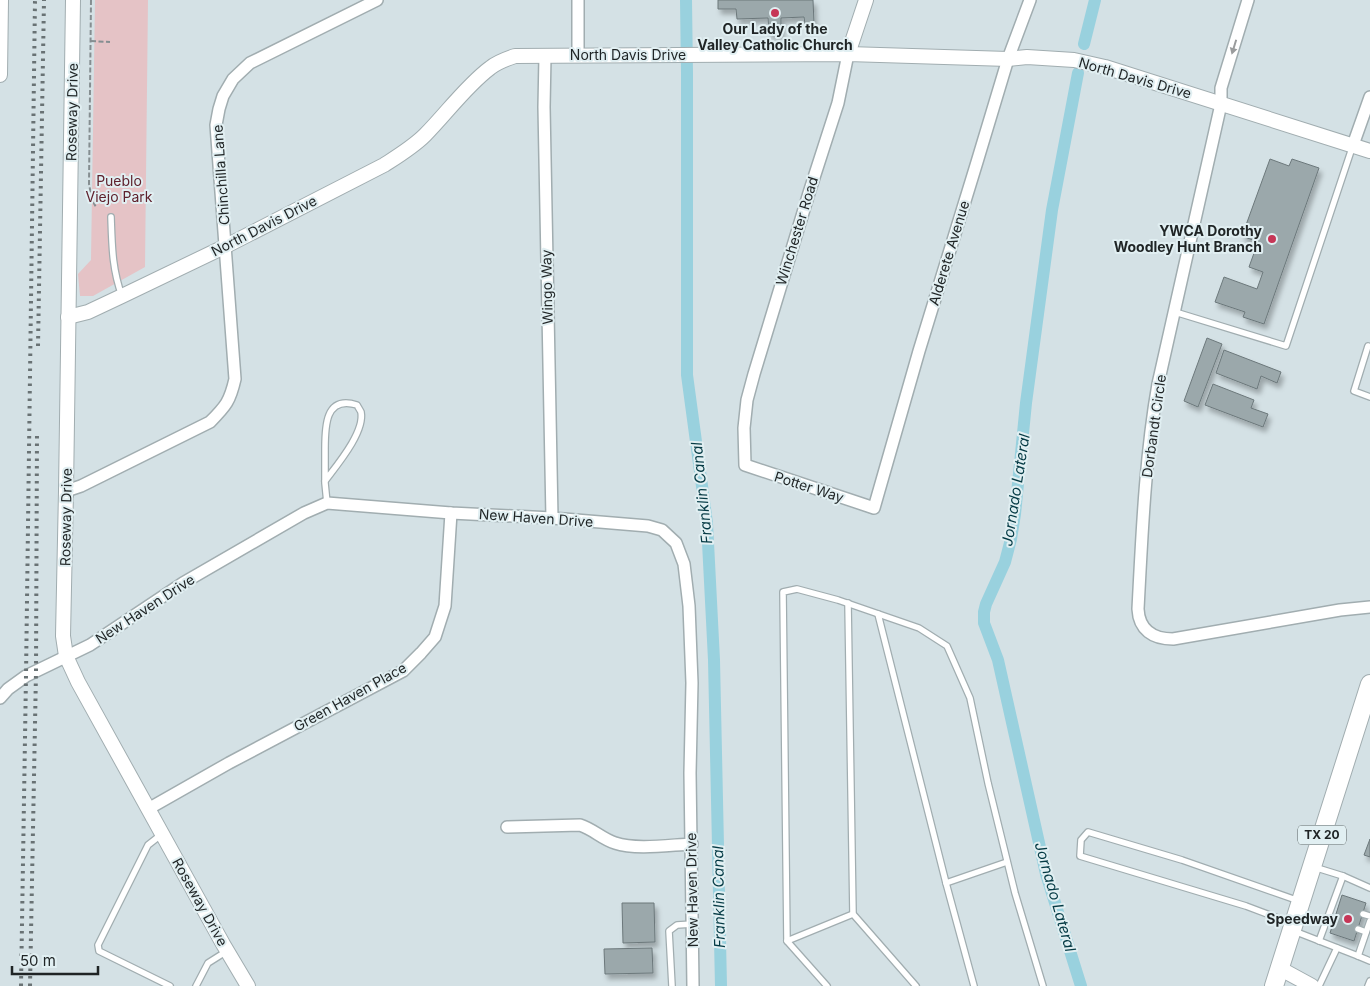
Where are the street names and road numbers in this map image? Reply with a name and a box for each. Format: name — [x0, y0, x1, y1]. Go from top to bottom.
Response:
street label: North Davis Drive — [570, 46, 686, 63]
street label: North Davis Drive — [1077, 53, 1193, 102]
street label: Roseway Drive — [62, 63, 81, 161]
street label: Chinchilla Lane — [209, 124, 232, 226]
street label: Winchester Road — [772, 174, 821, 287]
street label: North Davis Drive — [208, 192, 319, 260]
street label: Alderete Avenue — [925, 198, 973, 307]
street label: Wingo Way — [537, 249, 556, 325]
street label: Dorbandt Circle — [1138, 373, 1169, 479]
street label: Potter Way — [772, 467, 846, 506]
street label: Roseway Drive — [56, 468, 75, 566]
street label: New Haven Drive — [478, 505, 594, 530]
street label: New Haven Drive — [92, 570, 197, 647]
street label: Green Haven Place — [290, 658, 409, 735]
road number: TX 20 — [1298, 826, 1346, 844]
street label: New Haven Drive — [682, 833, 701, 947]
street label: Roseway Drive — [169, 855, 232, 949]

